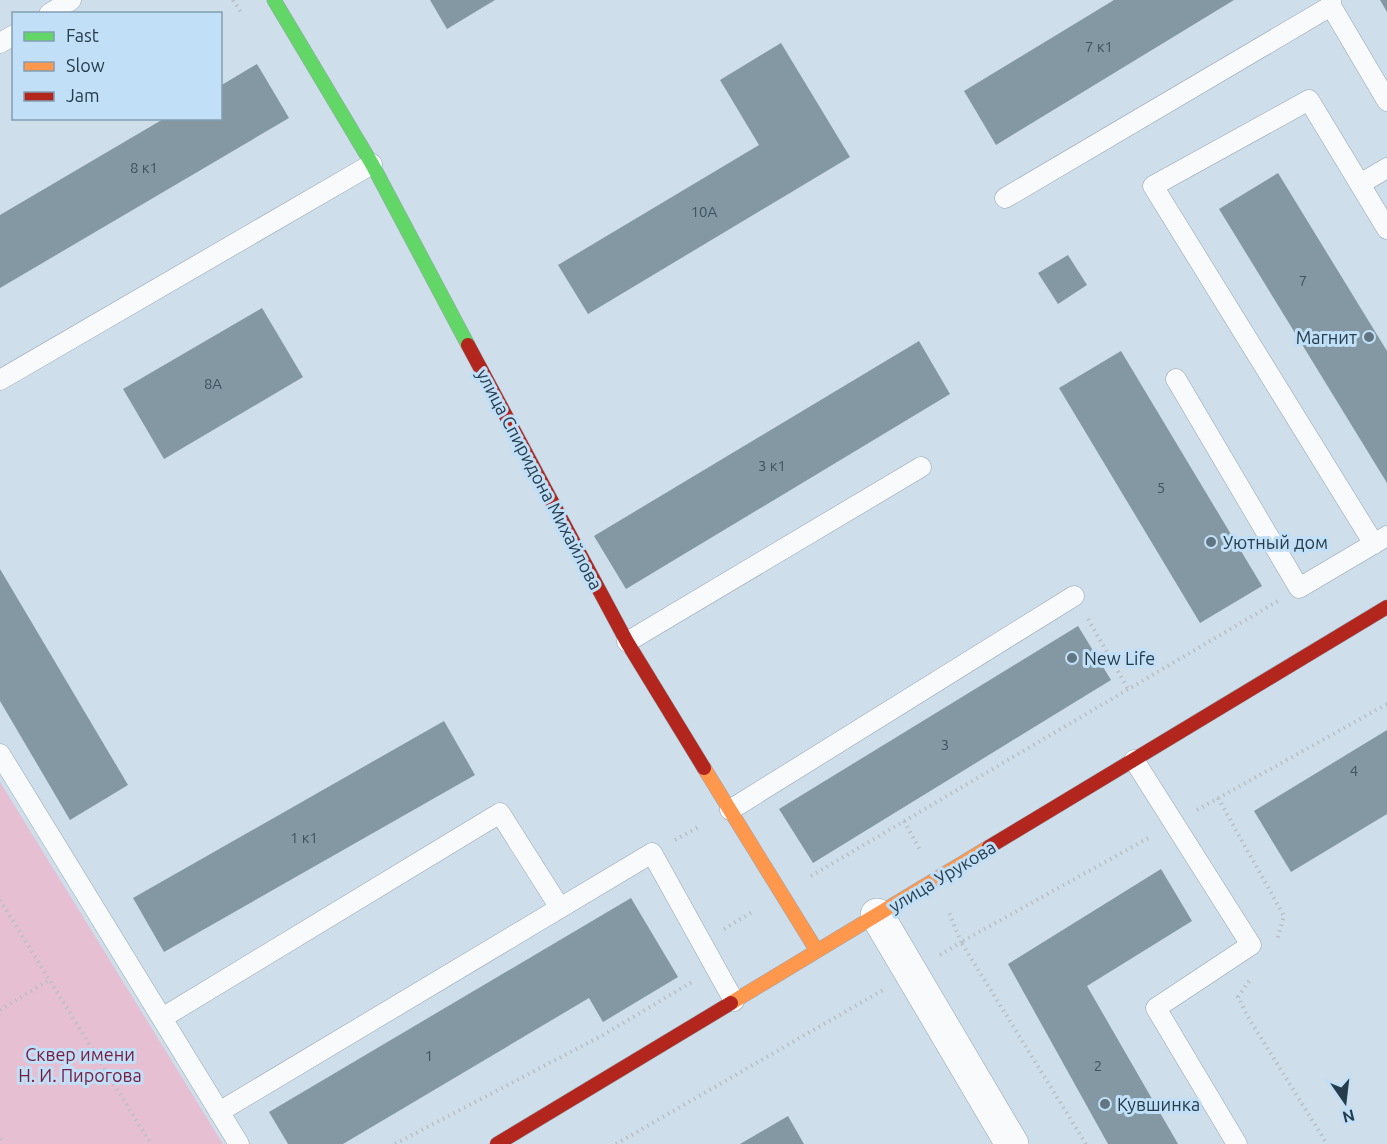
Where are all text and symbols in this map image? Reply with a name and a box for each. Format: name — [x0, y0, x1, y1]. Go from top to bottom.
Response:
legend — [12, 12, 222, 120]
text: Fast — [66, 25, 99, 45]
house number: 7 к1 — [1085, 38, 1113, 55]
text: Slow — [66, 55, 105, 75]
text: Jam — [66, 85, 100, 105]
house number: 8 к1 — [130, 159, 158, 176]
house number: 10А — [691, 203, 718, 220]
house number: 7 — [1299, 272, 1307, 289]
place label: Магнит — [1296, 327, 1357, 347]
marker: Магнит — [1362, 330, 1376, 344]
street label: улица Спиридона Михайлова — [473, 365, 607, 593]
house number: 8А — [204, 375, 222, 392]
house number: 3 к1 — [758, 457, 786, 474]
house number: 5 — [1157, 479, 1165, 496]
place label: Уютный дом — [1223, 532, 1328, 552]
marker: Уютный дом — [1204, 535, 1218, 549]
place label: New Life — [1084, 648, 1155, 668]
marker: New Life — [1065, 651, 1079, 665]
house number: 3 — [941, 736, 949, 753]
house number: 4 — [1350, 762, 1358, 779]
house number: 1 к1 — [290, 829, 318, 846]
street label: улица Урукова — [885, 836, 999, 916]
park label: Сквер имени Н. И. Пирогова — [18, 1044, 142, 1085]
house number: 1 — [425, 1047, 433, 1064]
house number: 2 — [1094, 1057, 1102, 1074]
north arrow — [1315, 1072, 1375, 1132]
place label: Кувшинка — [1117, 1094, 1200, 1114]
marker: Кувшинка — [1098, 1097, 1112, 1111]
text: N — [1341, 1106, 1357, 1127]

